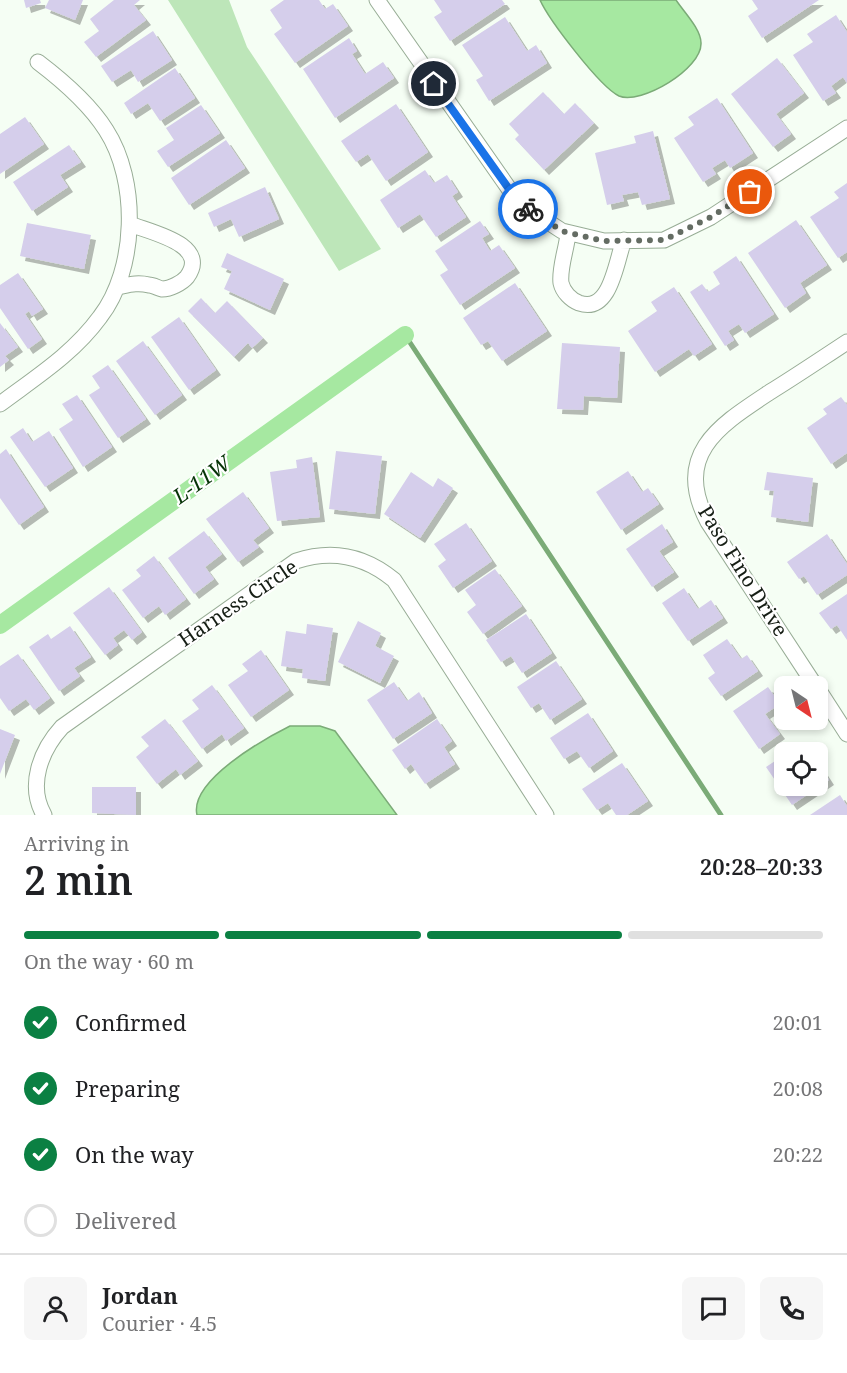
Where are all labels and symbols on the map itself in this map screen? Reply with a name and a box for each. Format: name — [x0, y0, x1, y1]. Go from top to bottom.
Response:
pin — [408, 58, 459, 109]
pin — [724, 166, 775, 217]
courier — [498, 179, 558, 239]
water label: L-11W — [166, 448, 238, 510]
street label: Paso Fino Drive — [692, 500, 795, 641]
street label: Harness Circle — [173, 553, 303, 652]
north arrow — [774, 676, 828, 730]

